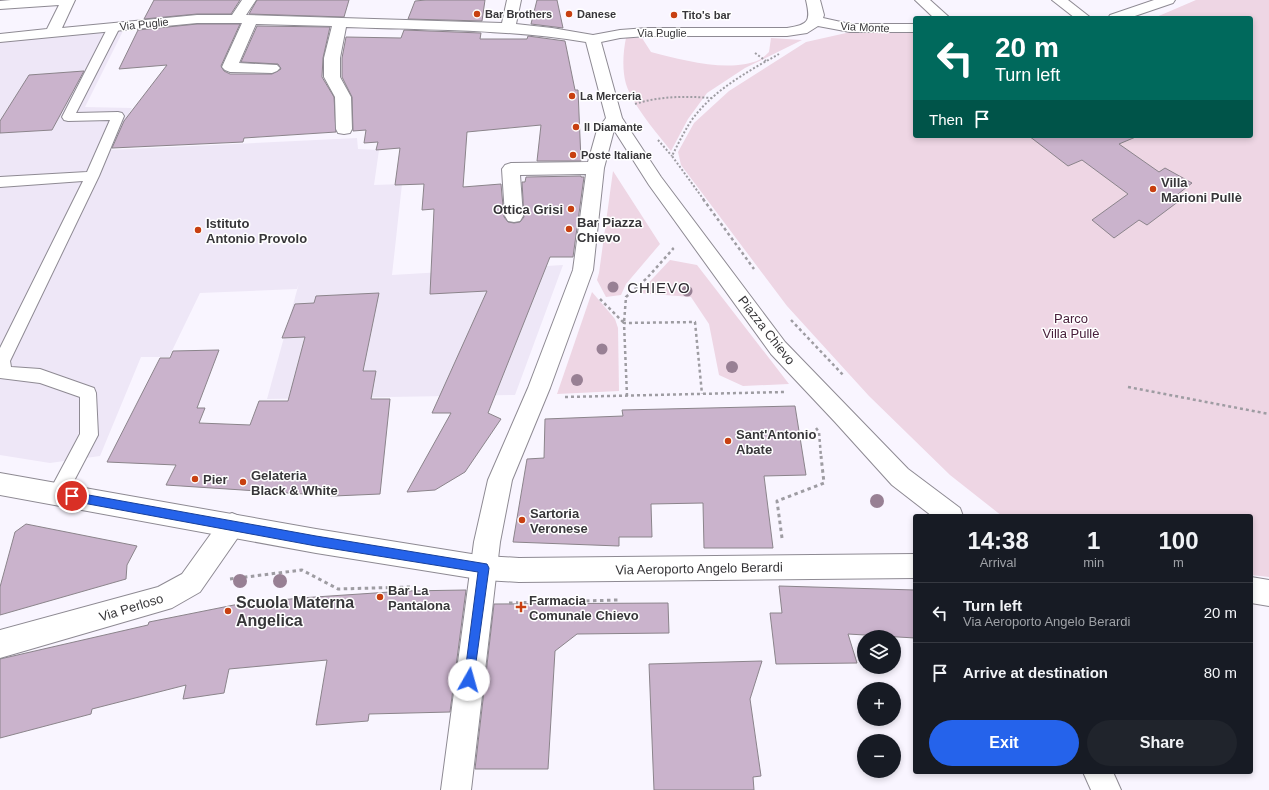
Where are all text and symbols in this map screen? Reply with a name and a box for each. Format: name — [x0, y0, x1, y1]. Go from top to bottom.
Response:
place label: Bar Brothers — [485, 8, 552, 20]
place label: Danese — [577, 8, 616, 20]
marker: Bar Brothers — [472, 9, 482, 19]
marker: Danese — [564, 9, 574, 19]
place label: Tito's bar — [682, 9, 732, 21]
marker: Tito's bar — [669, 10, 679, 20]
street label: Via Puglie — [119, 15, 169, 33]
street label: Via Monte — [840, 20, 890, 34]
street label: Via Puglie — [637, 27, 687, 39]
icon: left — [929, 32, 981, 84]
text: 20 m — [995, 32, 1059, 63]
text: Turn left — [995, 65, 1060, 85]
place label: La Merceria — [580, 90, 642, 102]
marker: La Merceria — [567, 91, 577, 101]
icon: arrive — [971, 108, 993, 130]
text: Then — [929, 111, 963, 128]
place label: Il Diamante — [584, 121, 643, 133]
marker: Il Diamante — [571, 122, 581, 132]
place label: Poste Italiane — [581, 149, 652, 161]
marker: Poste Italiane — [568, 150, 578, 160]
place label: Villa Marioni Pullè — [1161, 175, 1242, 205]
marker: Villa Marioni Pullè — [1148, 184, 1158, 194]
place label: Ottica Grisi — [493, 202, 563, 217]
marker: Ottica Grisi — [566, 204, 576, 214]
place label: Bar Piazza Chievo — [577, 215, 643, 245]
place label: Istituto Antonio Provolo — [206, 216, 307, 246]
marker: Bar Piazza Chievo — [564, 224, 574, 234]
marker: Istituto Antonio Provolo — [193, 225, 203, 235]
district label: CHIEVO — [627, 279, 691, 296]
street label: Piazza Chievo — [735, 293, 798, 368]
park label: Parco Villa Pullè — [1043, 311, 1099, 341]
place label: Sant'Antonio Abate — [736, 427, 816, 457]
marker: Sant'Antonio Abate — [723, 436, 733, 446]
place label: Gelateria Black & White — [251, 468, 338, 498]
place label: Pier — [203, 472, 228, 487]
marker: Pier — [190, 474, 200, 484]
marker: Gelateria Black & White — [238, 477, 248, 487]
pin — [55, 479, 89, 513]
icon: arrive — [61, 485, 83, 507]
place label: Sartoria Veronese — [530, 506, 588, 536]
marker: Sartoria Veronese — [517, 515, 527, 525]
text: 14:38 — [967, 527, 1029, 554]
text: 1 — [1087, 527, 1100, 554]
text: 100 — [1159, 527, 1199, 554]
text: Arrival — [980, 555, 1017, 570]
text: min — [1083, 555, 1104, 570]
text: m — [1173, 555, 1184, 570]
street label: Via Aeroporto Angelo Berardi — [615, 560, 783, 577]
place label: Bar La Pantalona — [388, 583, 451, 613]
street label: Via Perloso — [97, 591, 165, 624]
marker: Bar La Pantalona — [375, 592, 385, 602]
place label: Farmacia Comunale Chievo — [529, 593, 639, 623]
place label: Scuola Materna Angelica — [236, 594, 354, 629]
text: Turn left — [963, 597, 1022, 614]
marker: Farmacia Comunale Chievo — [516, 602, 526, 612]
icon: left — [929, 602, 951, 624]
text: 20 m — [1204, 604, 1237, 621]
marker: Scuola Materna Angelica — [223, 606, 233, 616]
text: Via Aeroporto Angelo Berardi — [963, 614, 1130, 629]
map controls — [857, 630, 901, 778]
button: layers — [857, 630, 901, 674]
position arrow — [448, 659, 490, 701]
icon: arrive — [929, 662, 951, 684]
text: Arrive at destination — [963, 664, 1108, 681]
text: 80 m — [1204, 664, 1237, 681]
button: + — [857, 682, 901, 726]
button: Exit — [929, 720, 1079, 766]
button: Share — [1087, 720, 1237, 766]
button: − — [857, 734, 901, 778]

